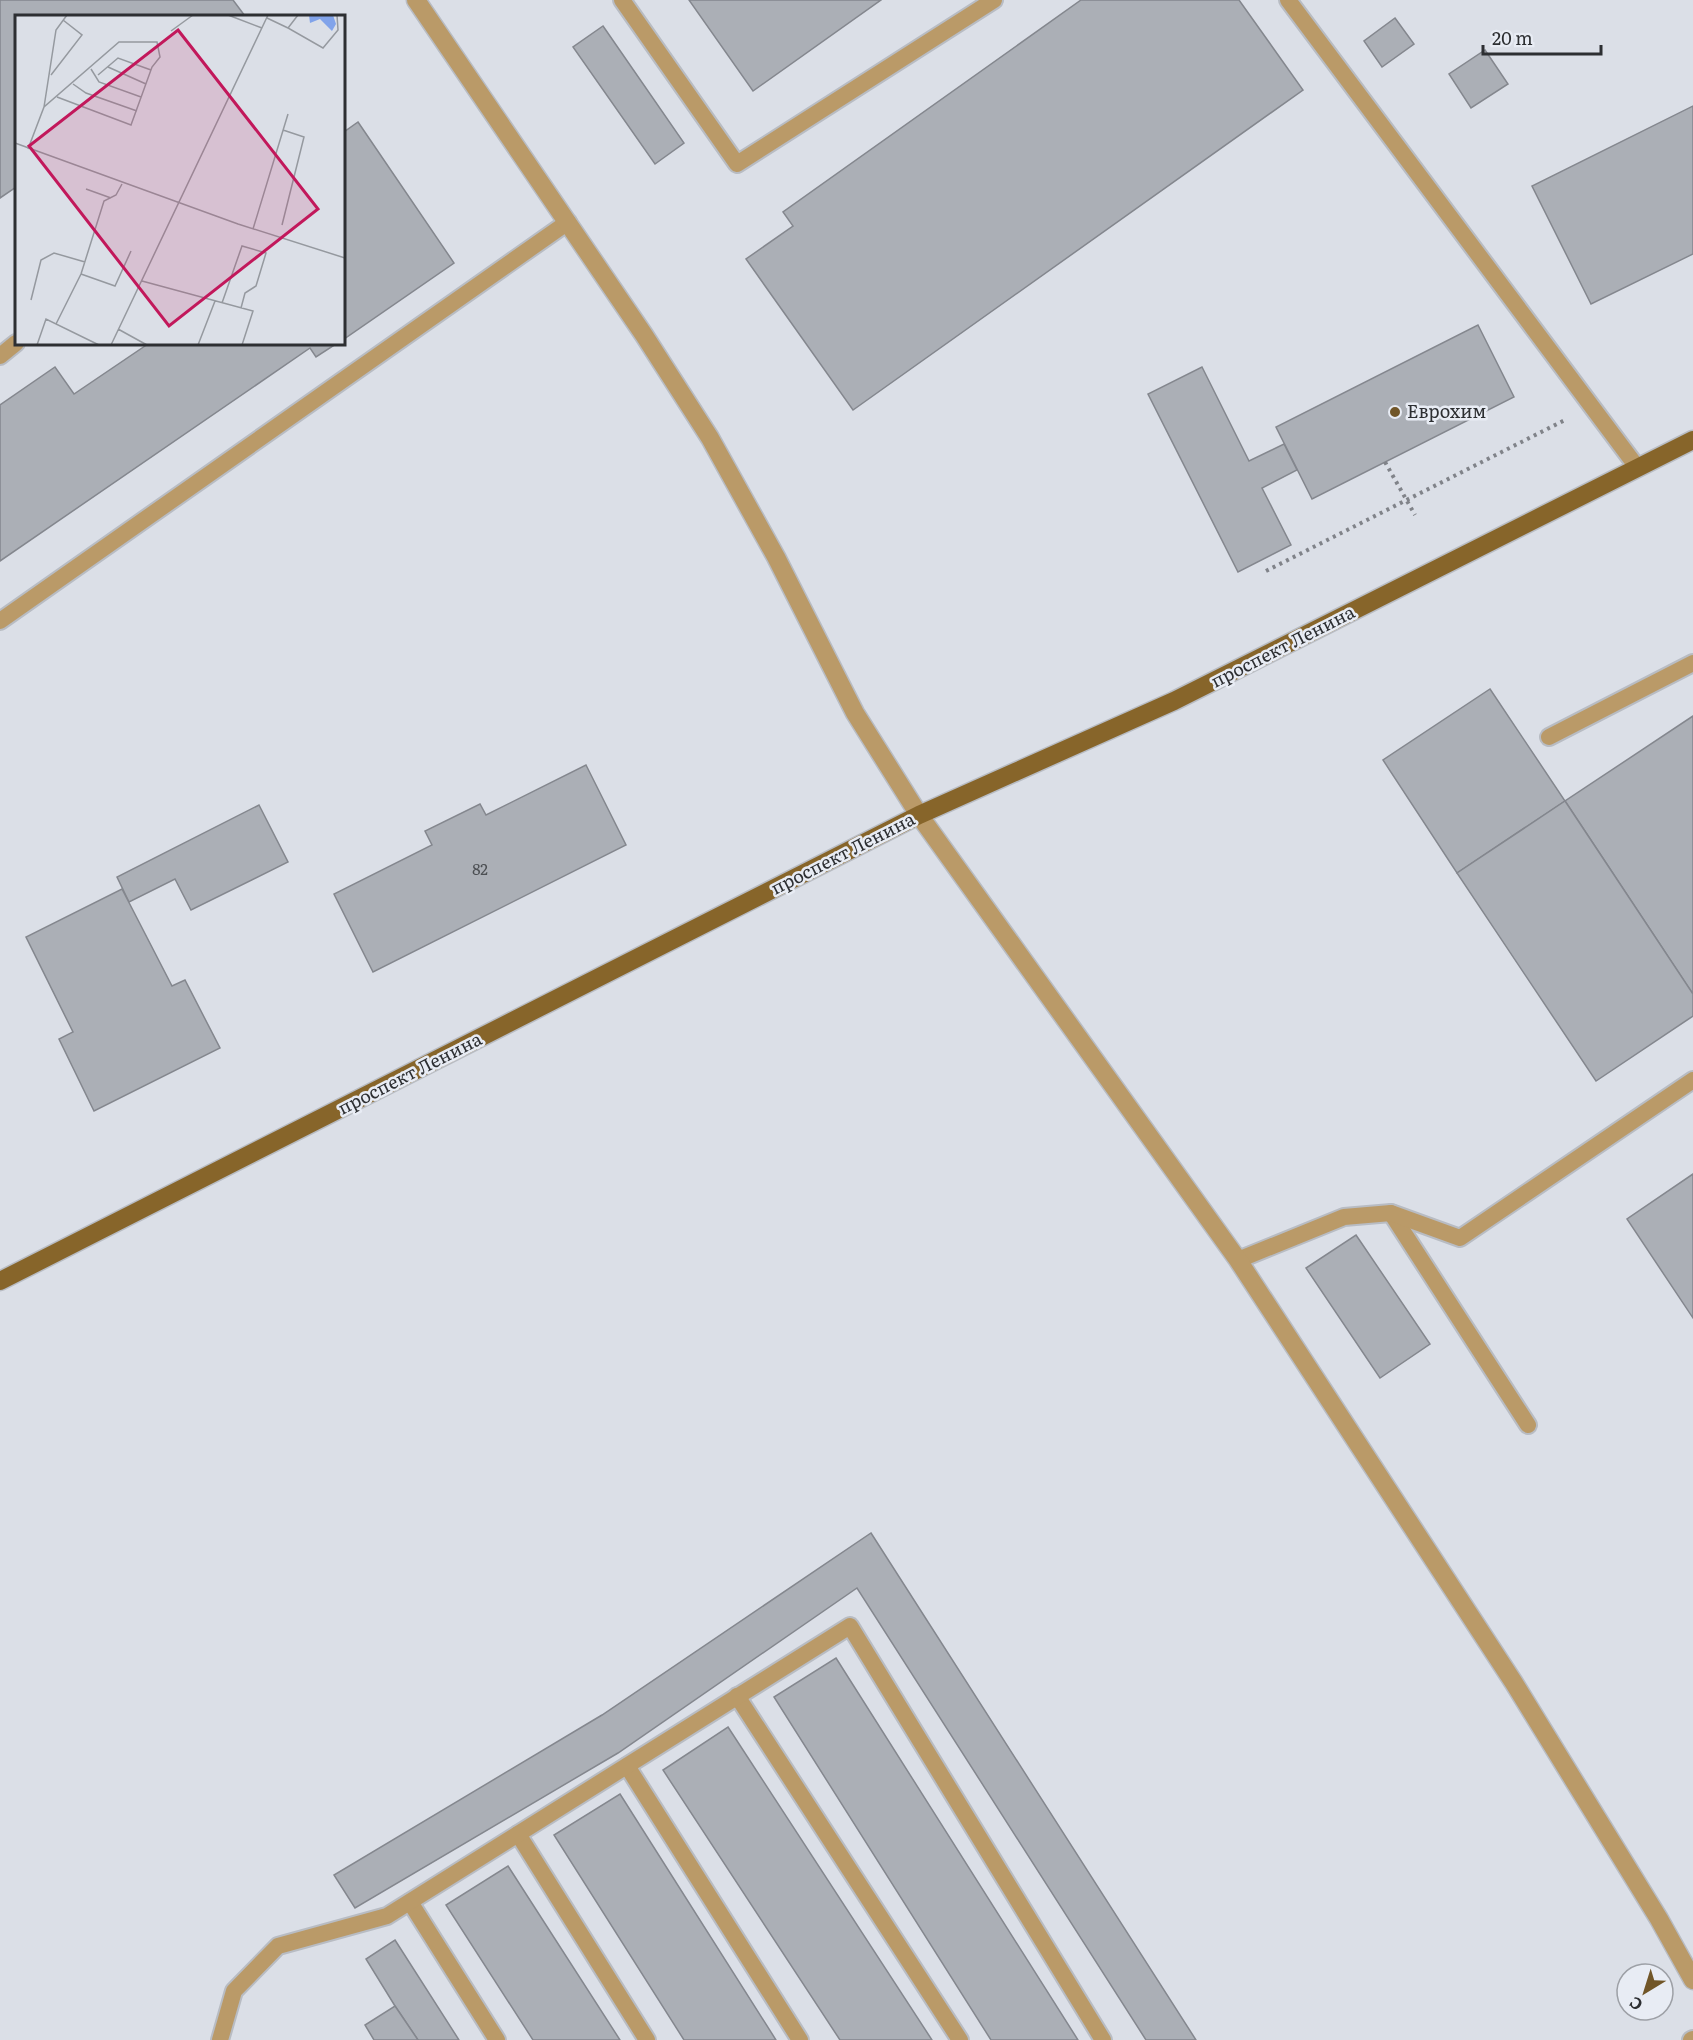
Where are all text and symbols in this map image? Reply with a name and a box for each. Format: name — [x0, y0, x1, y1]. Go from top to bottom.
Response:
inset map — [15, 15, 345, 345]
scale bar — [1483, 18, 1602, 56]
text: 20 m — [1492, 24, 1533, 51]
place label: Еврохим — [1407, 397, 1486, 424]
marker: Еврохим — [1388, 405, 1402, 419]
street label: проспект Ленина — [1206, 598, 1359, 694]
street label: проспект Ленина — [766, 805, 919, 901]
house number: 82 — [472, 857, 488, 880]
street label: проспект Ленина — [333, 1025, 486, 1121]
north arrow — [1615, 1962, 1675, 2022]
text: С — [1623, 1992, 1647, 2018]

